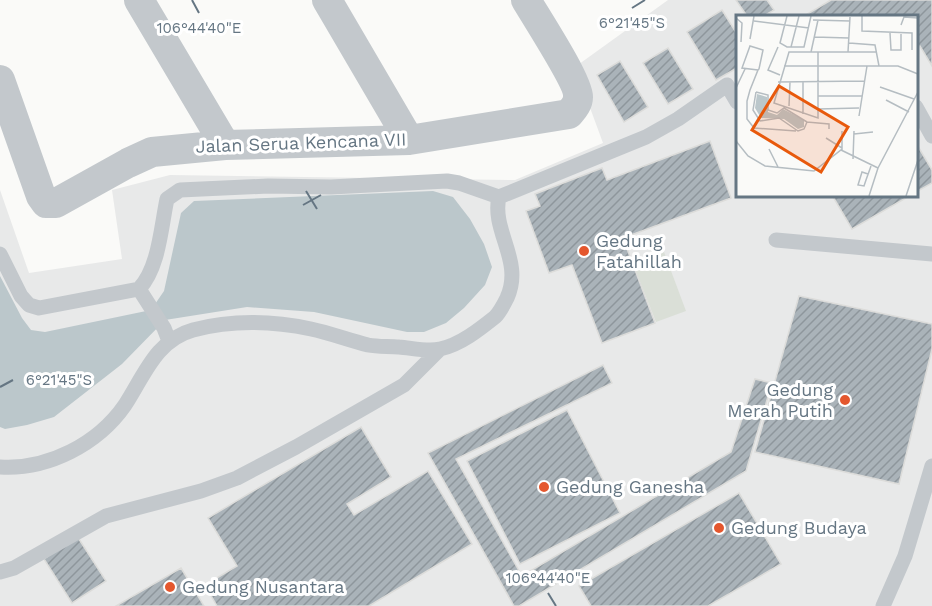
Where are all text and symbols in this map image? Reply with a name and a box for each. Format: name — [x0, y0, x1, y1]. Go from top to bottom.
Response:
text: 6°21'45"S — [599, 14, 665, 32]
inset map — [736, 15, 917, 196]
text: 106°44'40"E — [157, 19, 241, 37]
street label: Jalan Serua Kencana VII — [195, 128, 407, 157]
place label: Gedung Fatahillah — [596, 230, 682, 272]
marker: Gedung Fatahillah — [577, 244, 591, 258]
text: 6°21'45"S — [26, 371, 92, 389]
place label: Gedung Merah Putih — [727, 379, 833, 421]
marker: Gedung Merah Putih — [838, 393, 852, 407]
place label: Gedung Ganesha — [556, 476, 704, 497]
marker: Gedung Ganesha — [537, 480, 551, 494]
place label: Gedung Budaya — [731, 517, 867, 538]
marker: Gedung Budaya — [712, 521, 726, 535]
text: 106°44'40"E — [506, 569, 590, 587]
place label: Gedung Nusantara — [182, 576, 345, 597]
marker: Gedung Nusantara — [163, 580, 177, 594]

